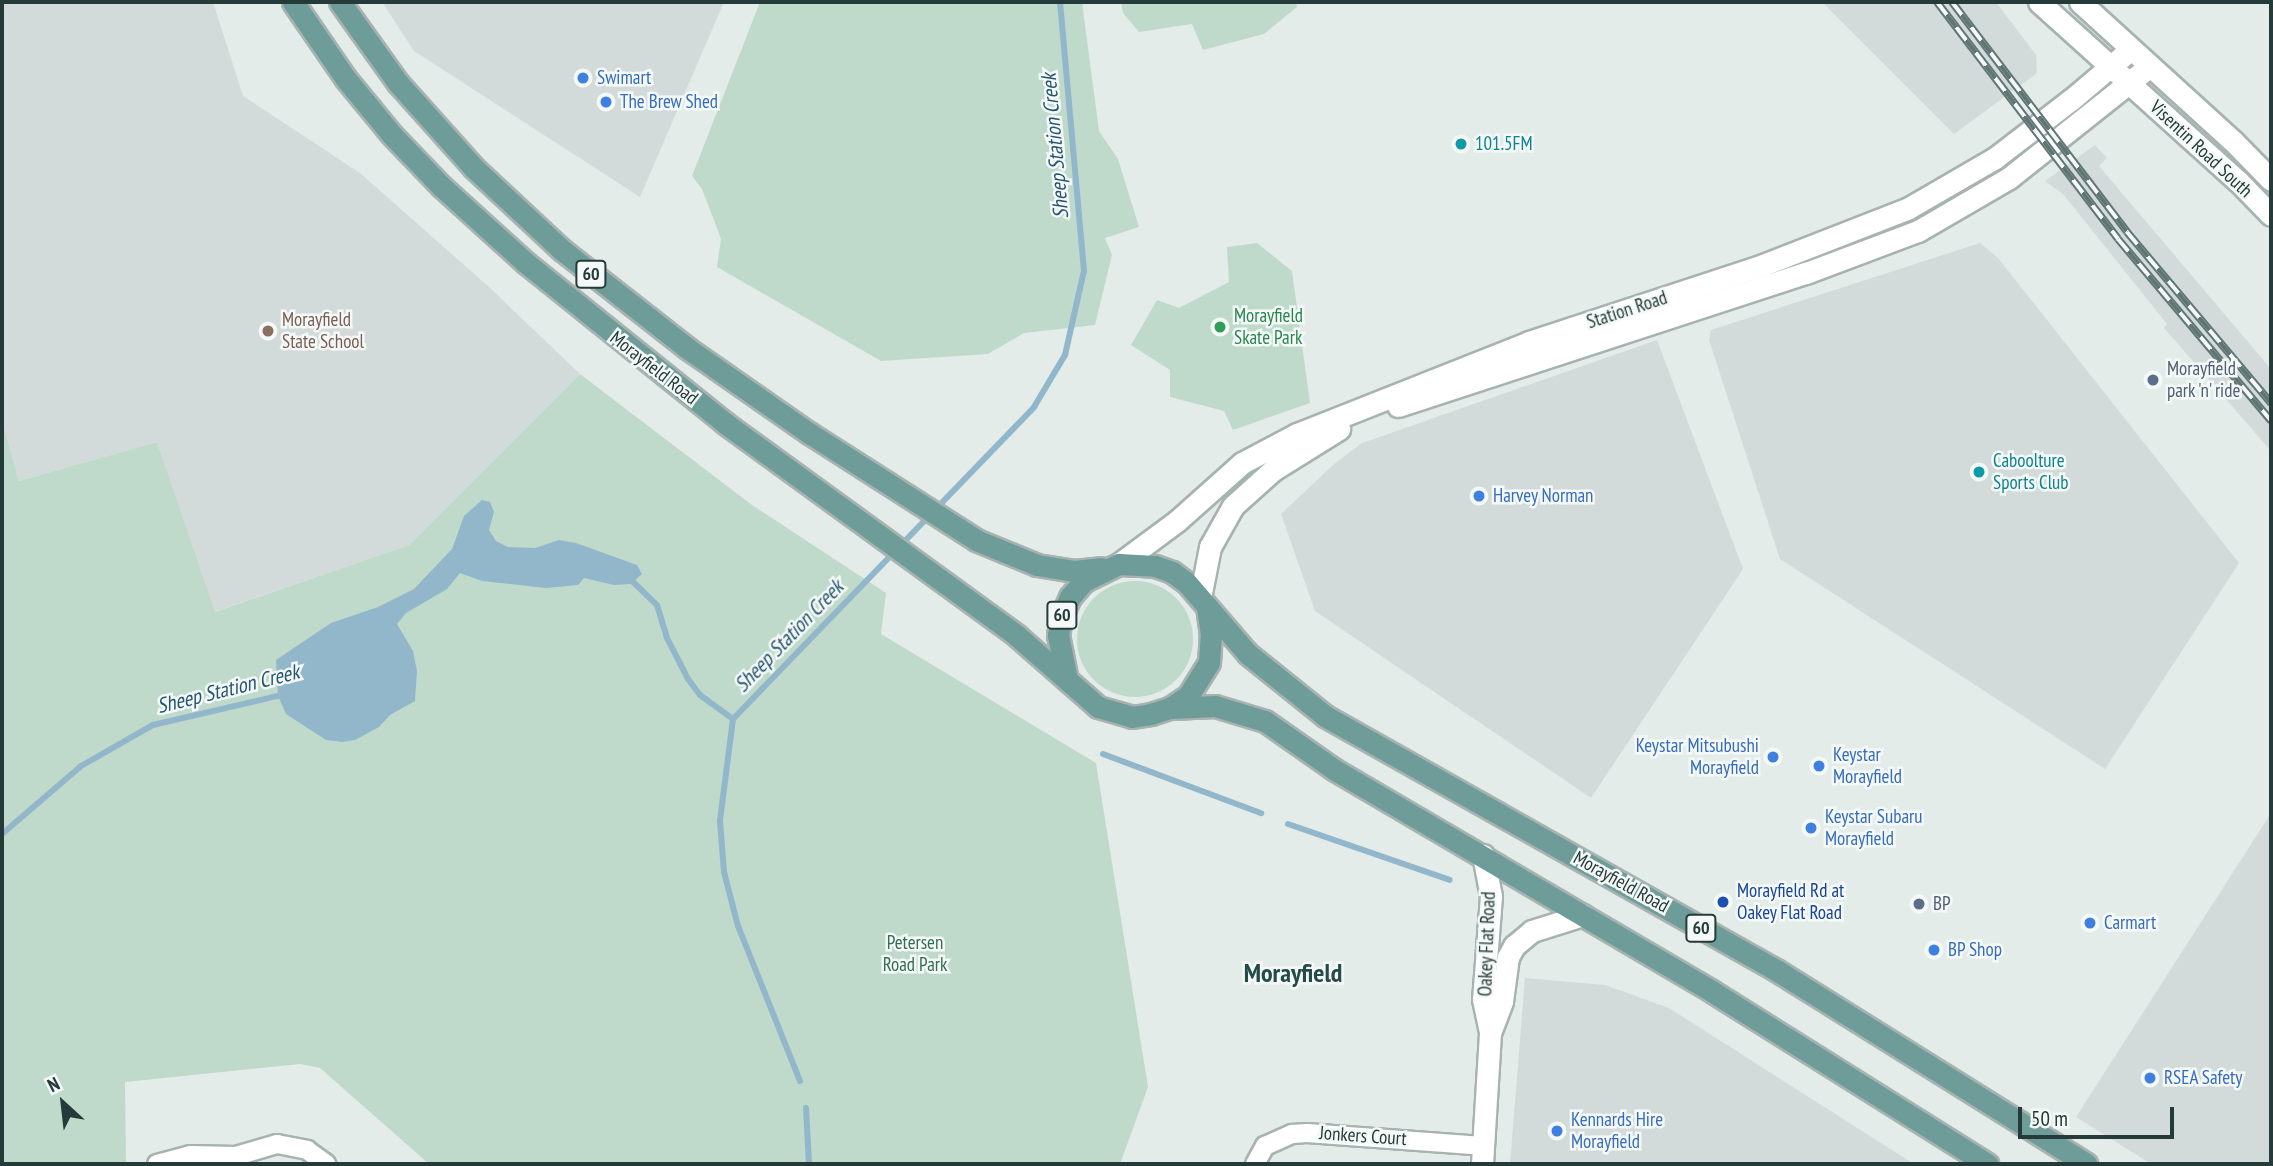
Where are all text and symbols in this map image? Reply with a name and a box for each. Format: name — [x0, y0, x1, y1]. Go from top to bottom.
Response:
place label: Swimart — [597, 67, 651, 89]
marker: Swimart — [575, 70, 591, 86]
water label: Sheep Station Creek — [1036, 72, 1074, 220]
place label: The Brew Shed — [620, 91, 718, 113]
marker: The Brew Shed — [598, 94, 614, 110]
street label: Visentin Road South — [2145, 96, 2257, 202]
place label: 101.5FM — [1475, 133, 1533, 155]
marker: 101.5FM — [1453, 136, 1469, 152]
road number: 60 — [575, 260, 607, 288]
street label: Station Road — [1584, 286, 1670, 334]
place label: Morayfield Skate Park — [1234, 305, 1303, 349]
place label: Morayfield State School — [282, 309, 364, 353]
marker: Morayfield Skate Park — [1212, 319, 1228, 335]
marker: Morayfield State School — [260, 323, 276, 339]
street label: Morayfield Road — [605, 327, 703, 409]
place label: Morayfield park 'n' ride — [2167, 358, 2243, 402]
marker: Morayfield park 'n' ride — [2145, 372, 2161, 388]
place label: Caboolture Sports Club — [1993, 450, 2069, 494]
marker: Caboolture Sports Club — [1971, 464, 1987, 480]
place label: Harvey Norman — [1493, 485, 1594, 507]
marker: Harvey Norman — [1471, 488, 1487, 504]
water label: Sheep Station Creek — [729, 575, 849, 697]
road number: 60 — [1046, 600, 1078, 630]
water label: Sheep Station Creek — [154, 659, 302, 719]
place label: Keystar Mitsubushi Morayfield — [1636, 735, 1759, 779]
place label: Keystar Morayfield — [1833, 744, 1902, 788]
marker: Keystar Mitsubushi Morayfield — [1765, 749, 1781, 765]
marker: Keystar Morayfield — [1811, 758, 1827, 774]
place label: Keystar Subaru Morayfield — [1825, 806, 1922, 850]
marker: Keystar Subaru Morayfield — [1803, 820, 1819, 836]
street label: Morayfield Road — [1569, 846, 1673, 918]
place label: Morayfield Rd at Oakey Flat Road — [1737, 880, 1844, 924]
street label: Oakey Flat Road — [1474, 891, 1500, 997]
place label: BP — [1933, 893, 1951, 915]
marker: Morayfield Rd at Oakey Flat Road — [1715, 894, 1731, 910]
marker: BP — [1911, 896, 1927, 912]
place label: Carmart — [2104, 912, 2156, 934]
road number: 60 — [1685, 914, 1717, 943]
marker: Carmart — [2082, 915, 2098, 931]
park label: Petersen Road Park — [883, 932, 947, 976]
place label: BP Shop — [1948, 939, 2003, 961]
marker: BP Shop — [1926, 942, 1942, 958]
district label: Morayfield — [1244, 957, 1342, 989]
place label: RSEA Safety — [2164, 1067, 2243, 1089]
north arrow — [28, 1068, 98, 1138]
marker: RSEA Safety — [2142, 1070, 2158, 1086]
text: N — [43, 1071, 63, 1097]
scale bar — [2021, 1092, 2177, 1136]
text: 50 m — [2031, 1105, 2068, 1132]
place label: Kennards Hire Morayfield — [1571, 1109, 1663, 1153]
street label: Jonkers Court — [1319, 1122, 1407, 1150]
marker: Kennards Hire Morayfield — [1549, 1123, 1565, 1139]

